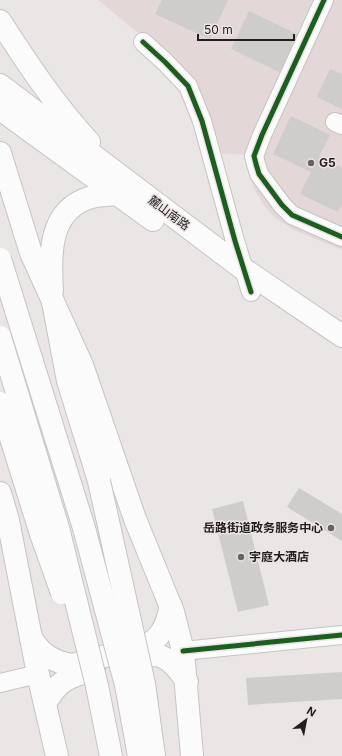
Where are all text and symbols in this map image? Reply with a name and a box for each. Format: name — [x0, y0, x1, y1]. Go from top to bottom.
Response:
scale bar — [198, 16, 294, 42]
text: 50 m — [204, 22, 233, 37]
place label: G5 — [319, 155, 336, 170]
marker: G5 — [306, 158, 316, 168]
street label: 麓山南路 — [146, 192, 193, 233]
place label: 岳路街道政务服务中心 — [203, 520, 323, 535]
marker: 岳路街道政务服务中心 — [326, 523, 336, 533]
place label: 宇庭大酒店 — [249, 549, 309, 564]
marker: 宇庭大酒店 — [236, 552, 246, 562]
north arrow — [286, 700, 326, 740]
text: N — [304, 703, 319, 720]

